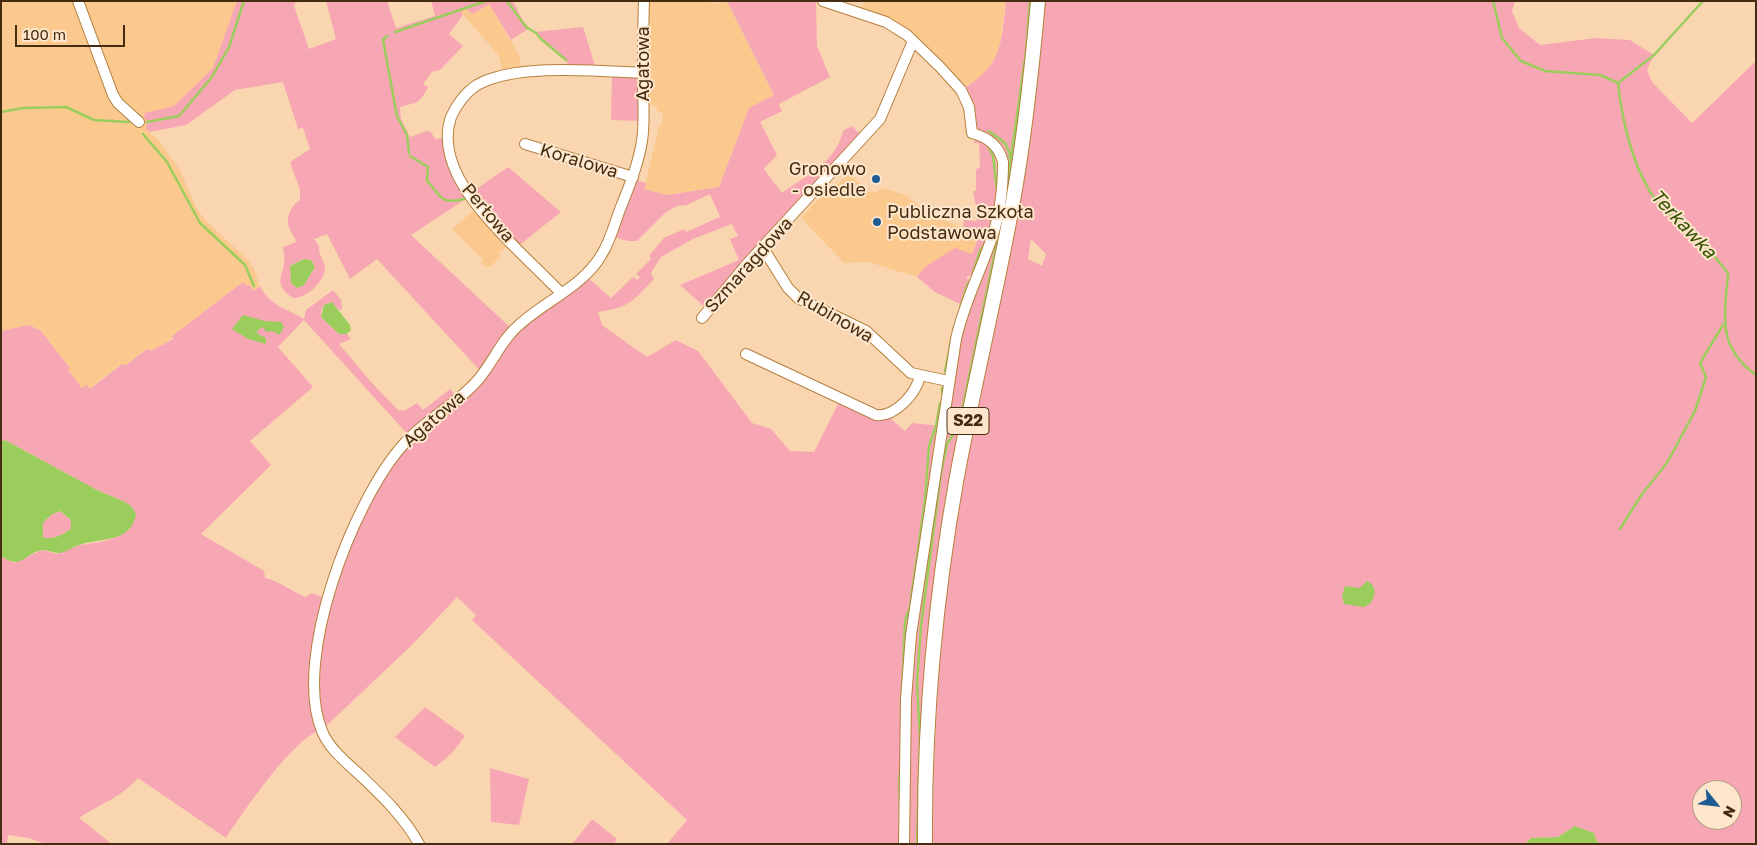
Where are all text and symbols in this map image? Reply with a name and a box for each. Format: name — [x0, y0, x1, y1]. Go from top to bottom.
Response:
scale bar — [18, 15, 128, 47]
text: 100 m — [23, 25, 66, 43]
street label: Agatowa — [632, 26, 654, 102]
street label: Koralowa — [537, 139, 621, 183]
place label: Gronowo - osiedle — [789, 158, 866, 200]
marker: Gronowo - osiedle — [870, 173, 882, 185]
street label: Perłowa — [457, 179, 519, 247]
water label: Terkawka — [1645, 185, 1721, 263]
place label: Publiczna Szkoła Podstawowa — [887, 201, 1034, 243]
street label: Szmaragdowa — [701, 213, 797, 317]
marker: Publiczna Szkoła Podstawowa — [871, 216, 883, 228]
street label: Rubinowa — [793, 286, 877, 348]
street label: Agatowa — [399, 386, 469, 452]
road number: S22 — [947, 408, 989, 434]
north arrow — [1692, 780, 1742, 830]
text: N — [1720, 803, 1740, 821]

